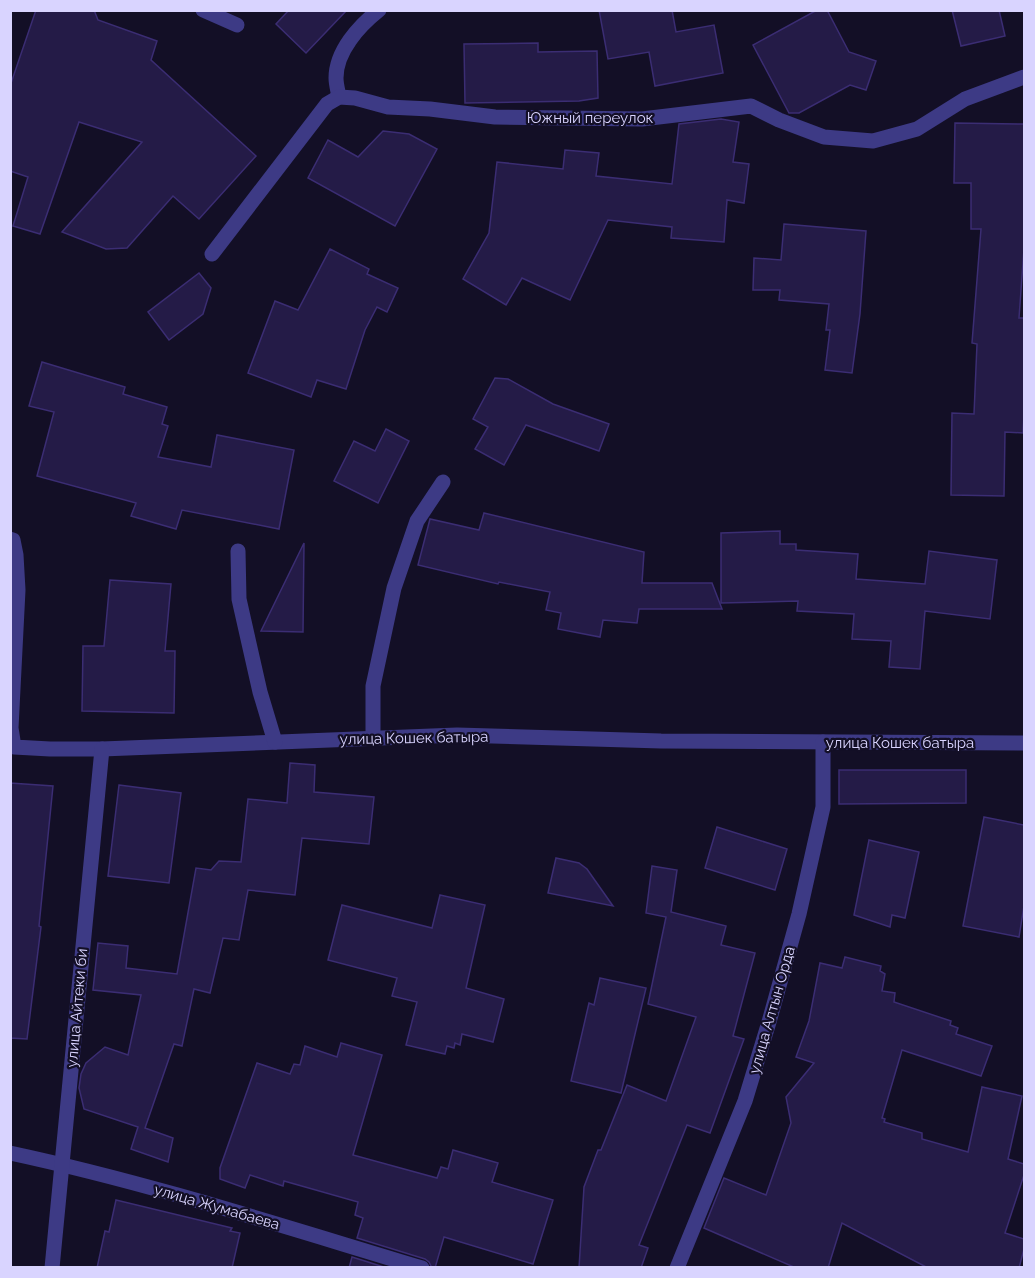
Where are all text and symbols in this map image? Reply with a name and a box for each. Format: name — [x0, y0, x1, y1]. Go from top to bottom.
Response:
street label: Южный переулок — [527, 109, 654, 127]
street label: улица Кошек батыра — [340, 728, 488, 748]
street label: улица Кошек батыра — [826, 734, 974, 752]
street label: улица Алтын Орда — [745, 944, 799, 1076]
street label: улица Айтеки би — [63, 948, 91, 1068]
street label: улица Жумабаева — [152, 1180, 282, 1234]

